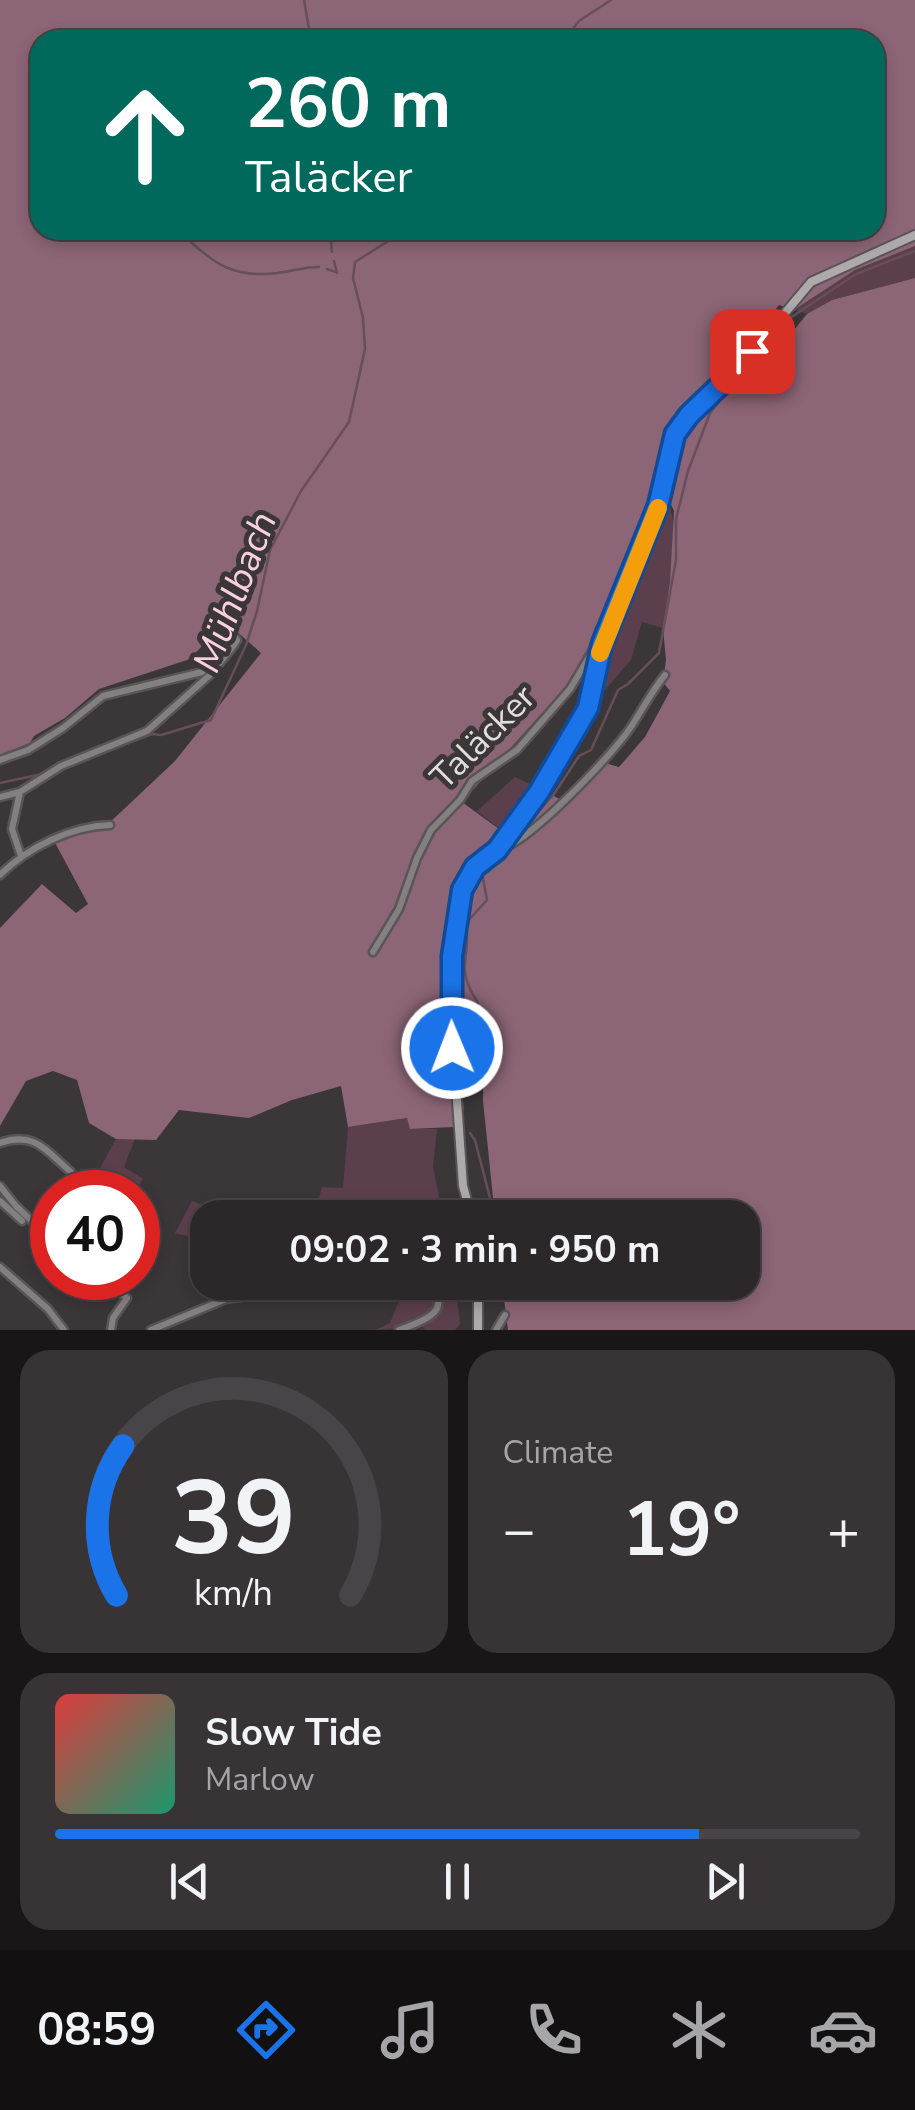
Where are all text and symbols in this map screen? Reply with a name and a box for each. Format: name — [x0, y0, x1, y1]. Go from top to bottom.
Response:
text: 260 m — [245, 56, 451, 152]
icon: ahead — [80, 70, 210, 200]
text: Taläcker — [245, 147, 413, 208]
pin — [710, 309, 795, 394]
icon: arrive — [725, 324, 780, 379]
water label: Mühlbach — [181, 504, 289, 680]
street label: Taläcker — [420, 674, 546, 800]
position arrow — [400, 996, 504, 1100]
speed limit sign: 40 — [30, 1170, 160, 1300]
text: 09:02 · 3 min · 950 m — [290, 1224, 660, 1275]
text: Climate — [503, 1431, 613, 1474]
text: 39 — [171, 1448, 296, 1590]
text: 19° — [622, 1479, 740, 1581]
text: − — [503, 1493, 536, 1568]
text: + — [827, 1493, 860, 1568]
text: km/h — [194, 1569, 273, 1618]
text: Slow Tide — [205, 1707, 382, 1758]
text: Marlow — [205, 1758, 315, 1801]
icon: previous — [162, 1854, 217, 1909]
icon: pause — [430, 1854, 485, 1909]
icon: next — [698, 1854, 753, 1909]
icon: directions — [231, 1995, 301, 2065]
icon: music — [375, 1995, 445, 2065]
icon: phone — [519, 1995, 589, 2065]
icon: climate — [664, 1995, 734, 2065]
icon: car — [808, 1995, 878, 2065]
text: 08:59 — [37, 2000, 156, 2061]

